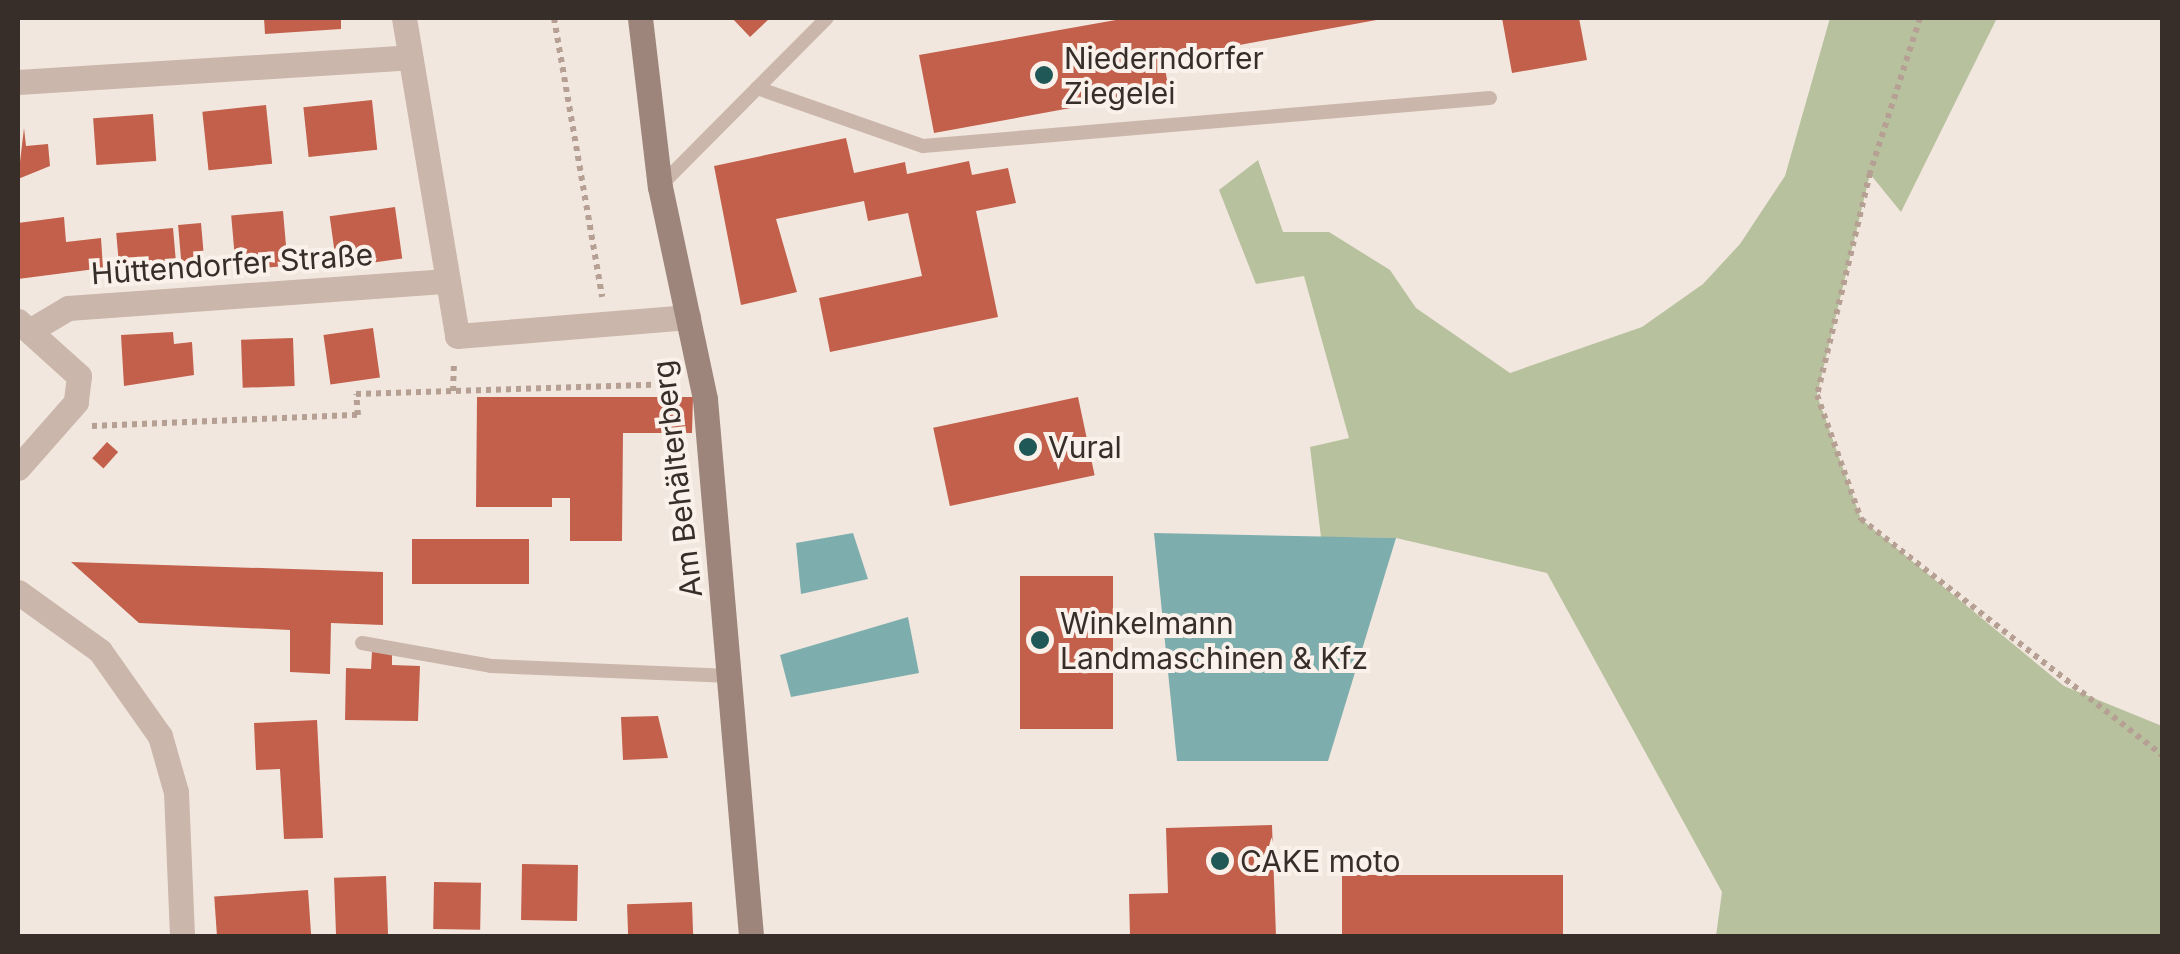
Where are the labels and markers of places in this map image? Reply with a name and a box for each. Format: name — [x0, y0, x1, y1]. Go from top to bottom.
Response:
place label: Niederndorfer Ziegelei — [1064, 40, 1264, 110]
marker: Niederndorfer Ziegelei — [1033, 64, 1055, 86]
place label: Vural — [1048, 429, 1122, 465]
marker: Vural — [1017, 436, 1039, 458]
place label: Winkelmann Landmaschinen & Kfz — [1060, 605, 1368, 676]
marker: Winkelmann Landmaschinen & Kfz — [1029, 629, 1051, 651]
place label: CAKE moto — [1240, 843, 1400, 879]
marker: CAKE moto — [1209, 850, 1231, 872]

